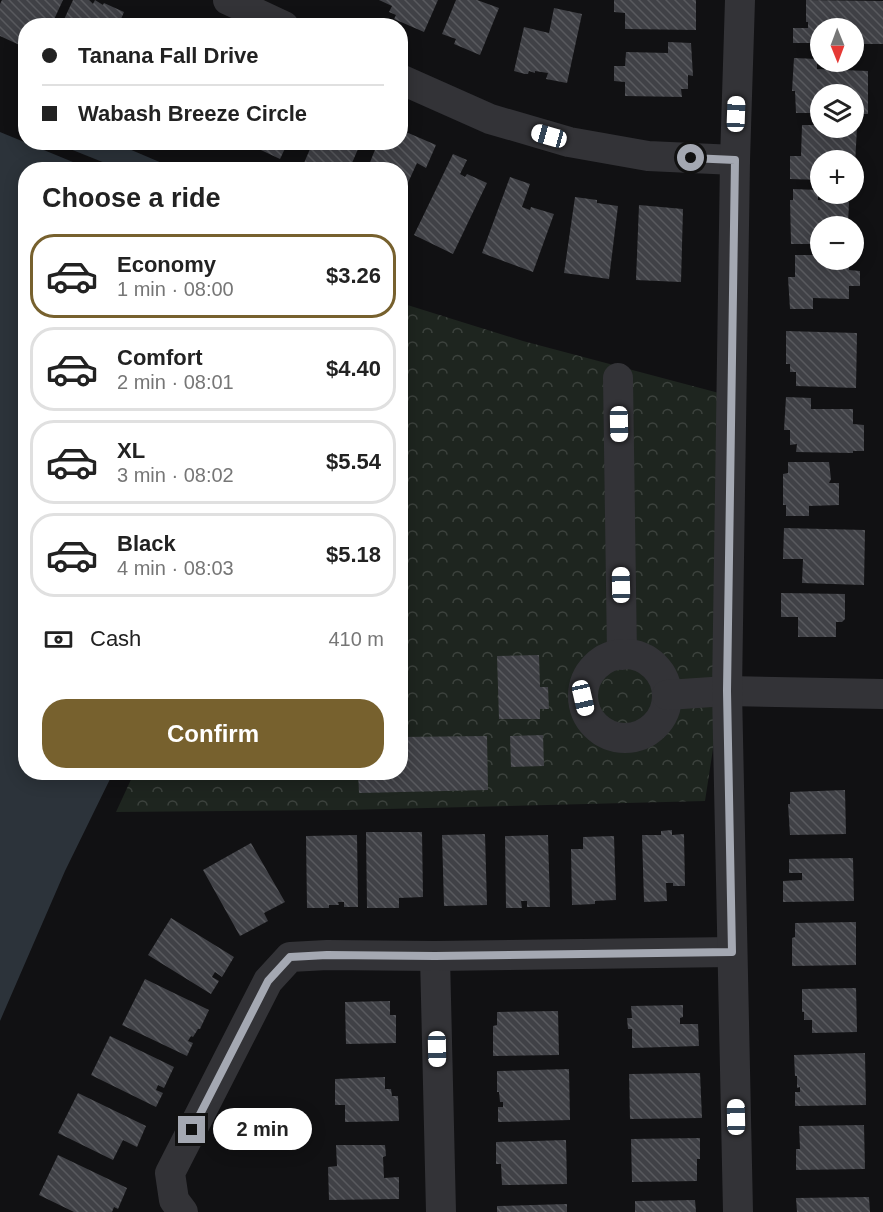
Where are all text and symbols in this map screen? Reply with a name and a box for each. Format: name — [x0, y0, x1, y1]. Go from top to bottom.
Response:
north arrow — [810, 18, 864, 72]
map controls — [810, 18, 864, 270]
text: Tanana Fall Drive — [78, 43, 259, 68]
button: layers — [810, 84, 864, 138]
car — [726, 96, 746, 132]
text: Wabash Breeze Circle — [78, 101, 307, 126]
car — [529, 122, 569, 150]
route start — [677, 144, 704, 171]
button: + — [810, 150, 864, 204]
text: Choose a ride — [42, 183, 221, 213]
button: − — [810, 216, 864, 270]
icon: car — [45, 249, 99, 303]
text: Economy — [117, 252, 216, 277]
text: $3.26 — [326, 263, 381, 288]
text: 1 min · 08:00 — [117, 278, 234, 300]
icon: car — [45, 342, 99, 396]
text: Comfort — [117, 345, 203, 370]
text: $4.40 — [326, 356, 381, 381]
text: 2 min · 08:01 — [117, 371, 234, 393]
car — [610, 406, 628, 442]
icon: car — [45, 435, 99, 489]
text: XL — [117, 438, 145, 463]
text: $5.54 — [326, 449, 381, 474]
text: 3 min · 08:02 — [117, 464, 234, 486]
icon: car — [45, 528, 99, 582]
text: Black — [117, 531, 176, 556]
text: $5.18 — [326, 542, 381, 567]
text: 4 min · 08:03 — [117, 557, 234, 579]
car — [612, 567, 630, 603]
icon: cash — [42, 623, 75, 656]
text: Cash — [90, 626, 141, 651]
text: 410 m — [328, 628, 384, 650]
car — [570, 678, 596, 718]
button: Confirm — [42, 699, 384, 768]
car — [428, 1031, 446, 1067]
car — [727, 1099, 745, 1135]
callout: 2 min — [213, 1109, 312, 1151]
route end — [178, 1116, 205, 1143]
text: 2 min — [236, 1118, 289, 1140]

